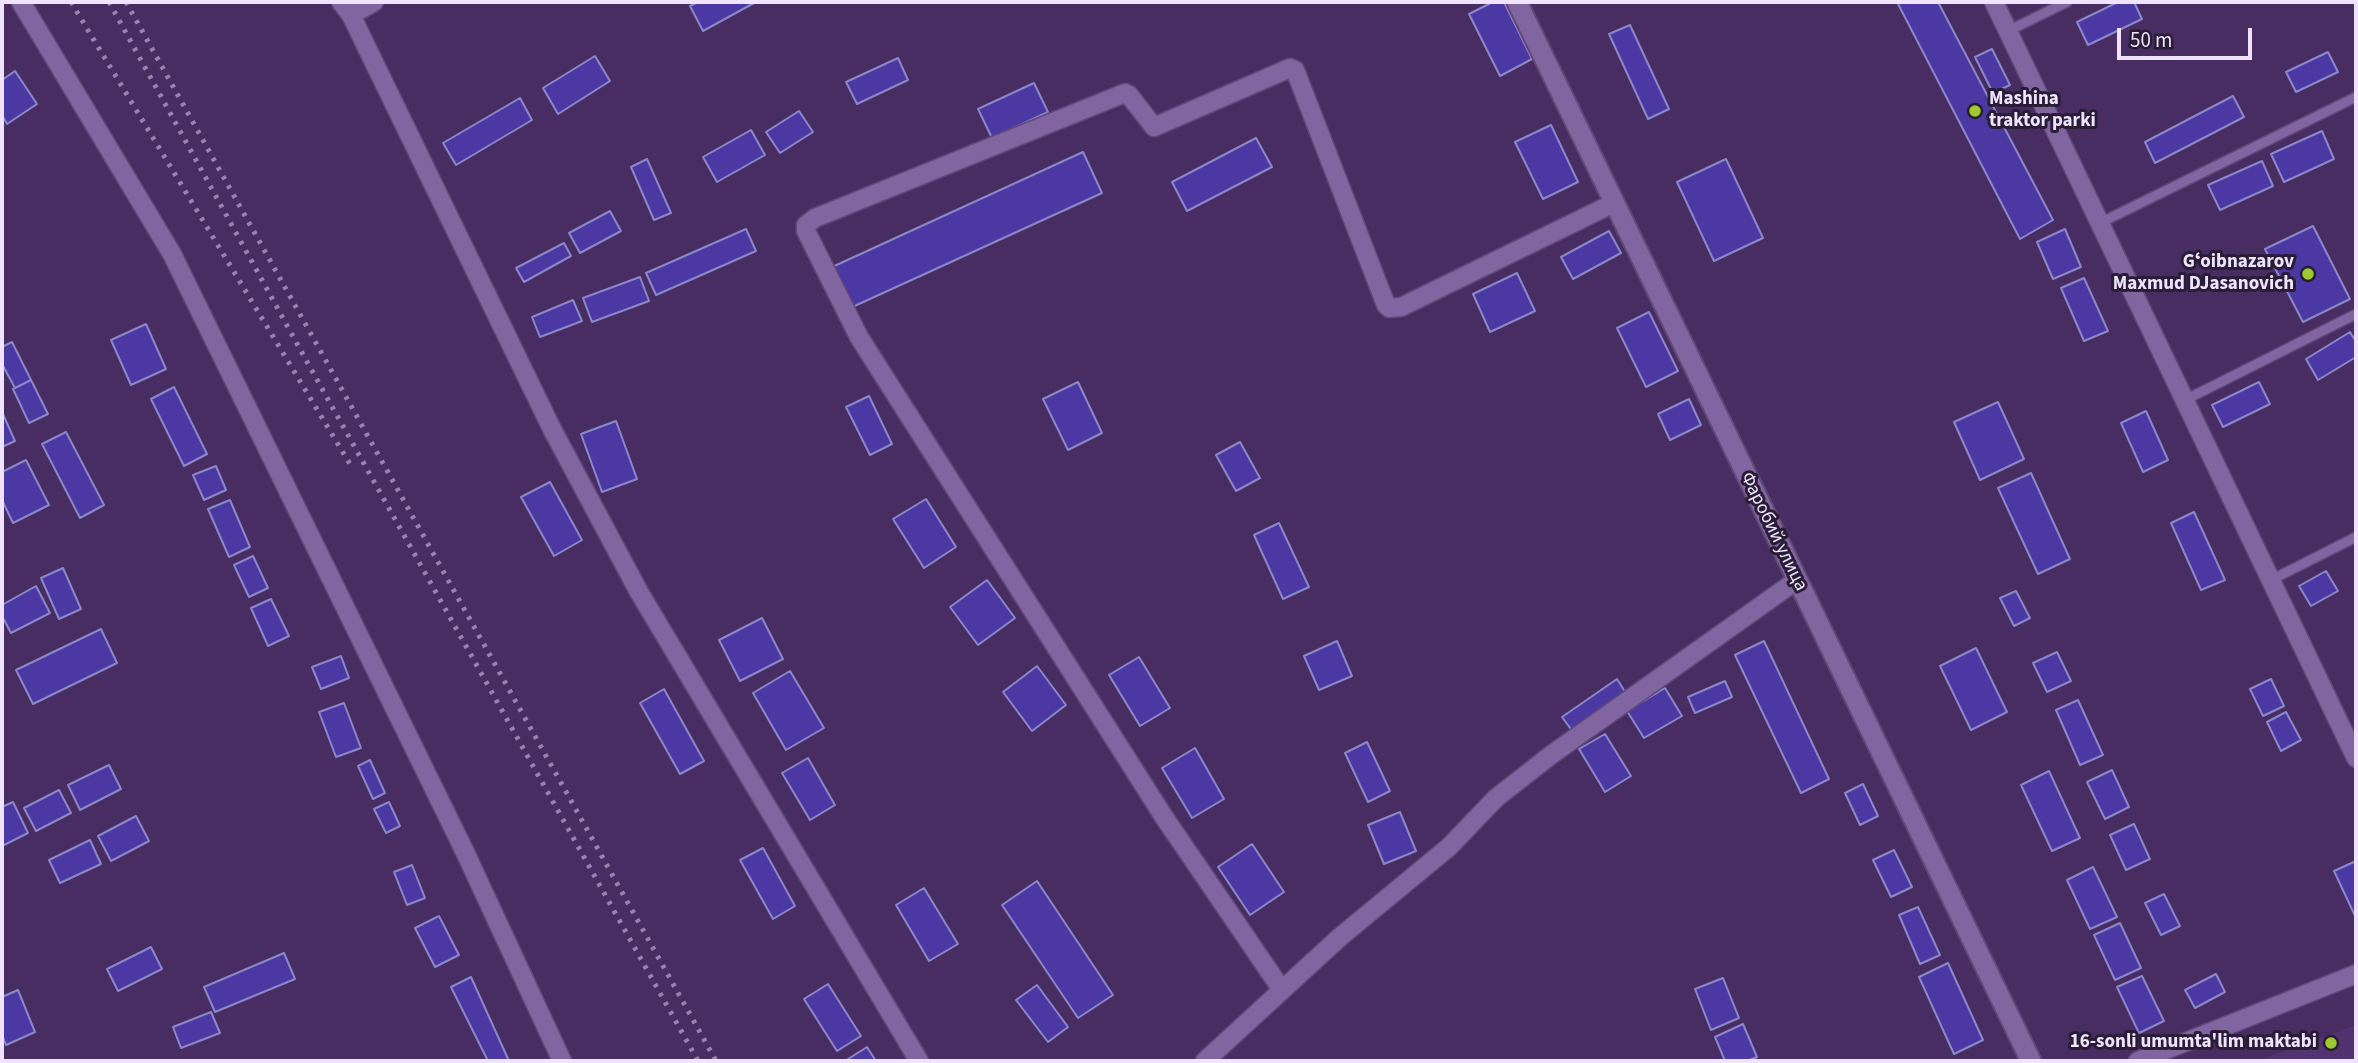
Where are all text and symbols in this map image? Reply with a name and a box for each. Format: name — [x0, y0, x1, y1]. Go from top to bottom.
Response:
scale bar — [2120, 14, 2255, 58]
text: 50 m — [2130, 25, 2172, 55]
place label: Mashina traktor parki — [1989, 89, 2096, 133]
marker: Mashina traktor parki — [1967, 103, 1983, 119]
place label: Gʻoibnazarov Maxmud DJasanovich — [2113, 252, 2294, 296]
marker: Gʻoibnazarov Maxmud DJasanovich — [2300, 266, 2316, 282]
street label: Фаробий улица — [1734, 469, 1812, 595]
place label: 16-sonli umumta'lim maktabi — [2070, 1032, 2317, 1054]
marker: 16-sonli umumta'lim maktabi — [2323, 1035, 2339, 1051]

